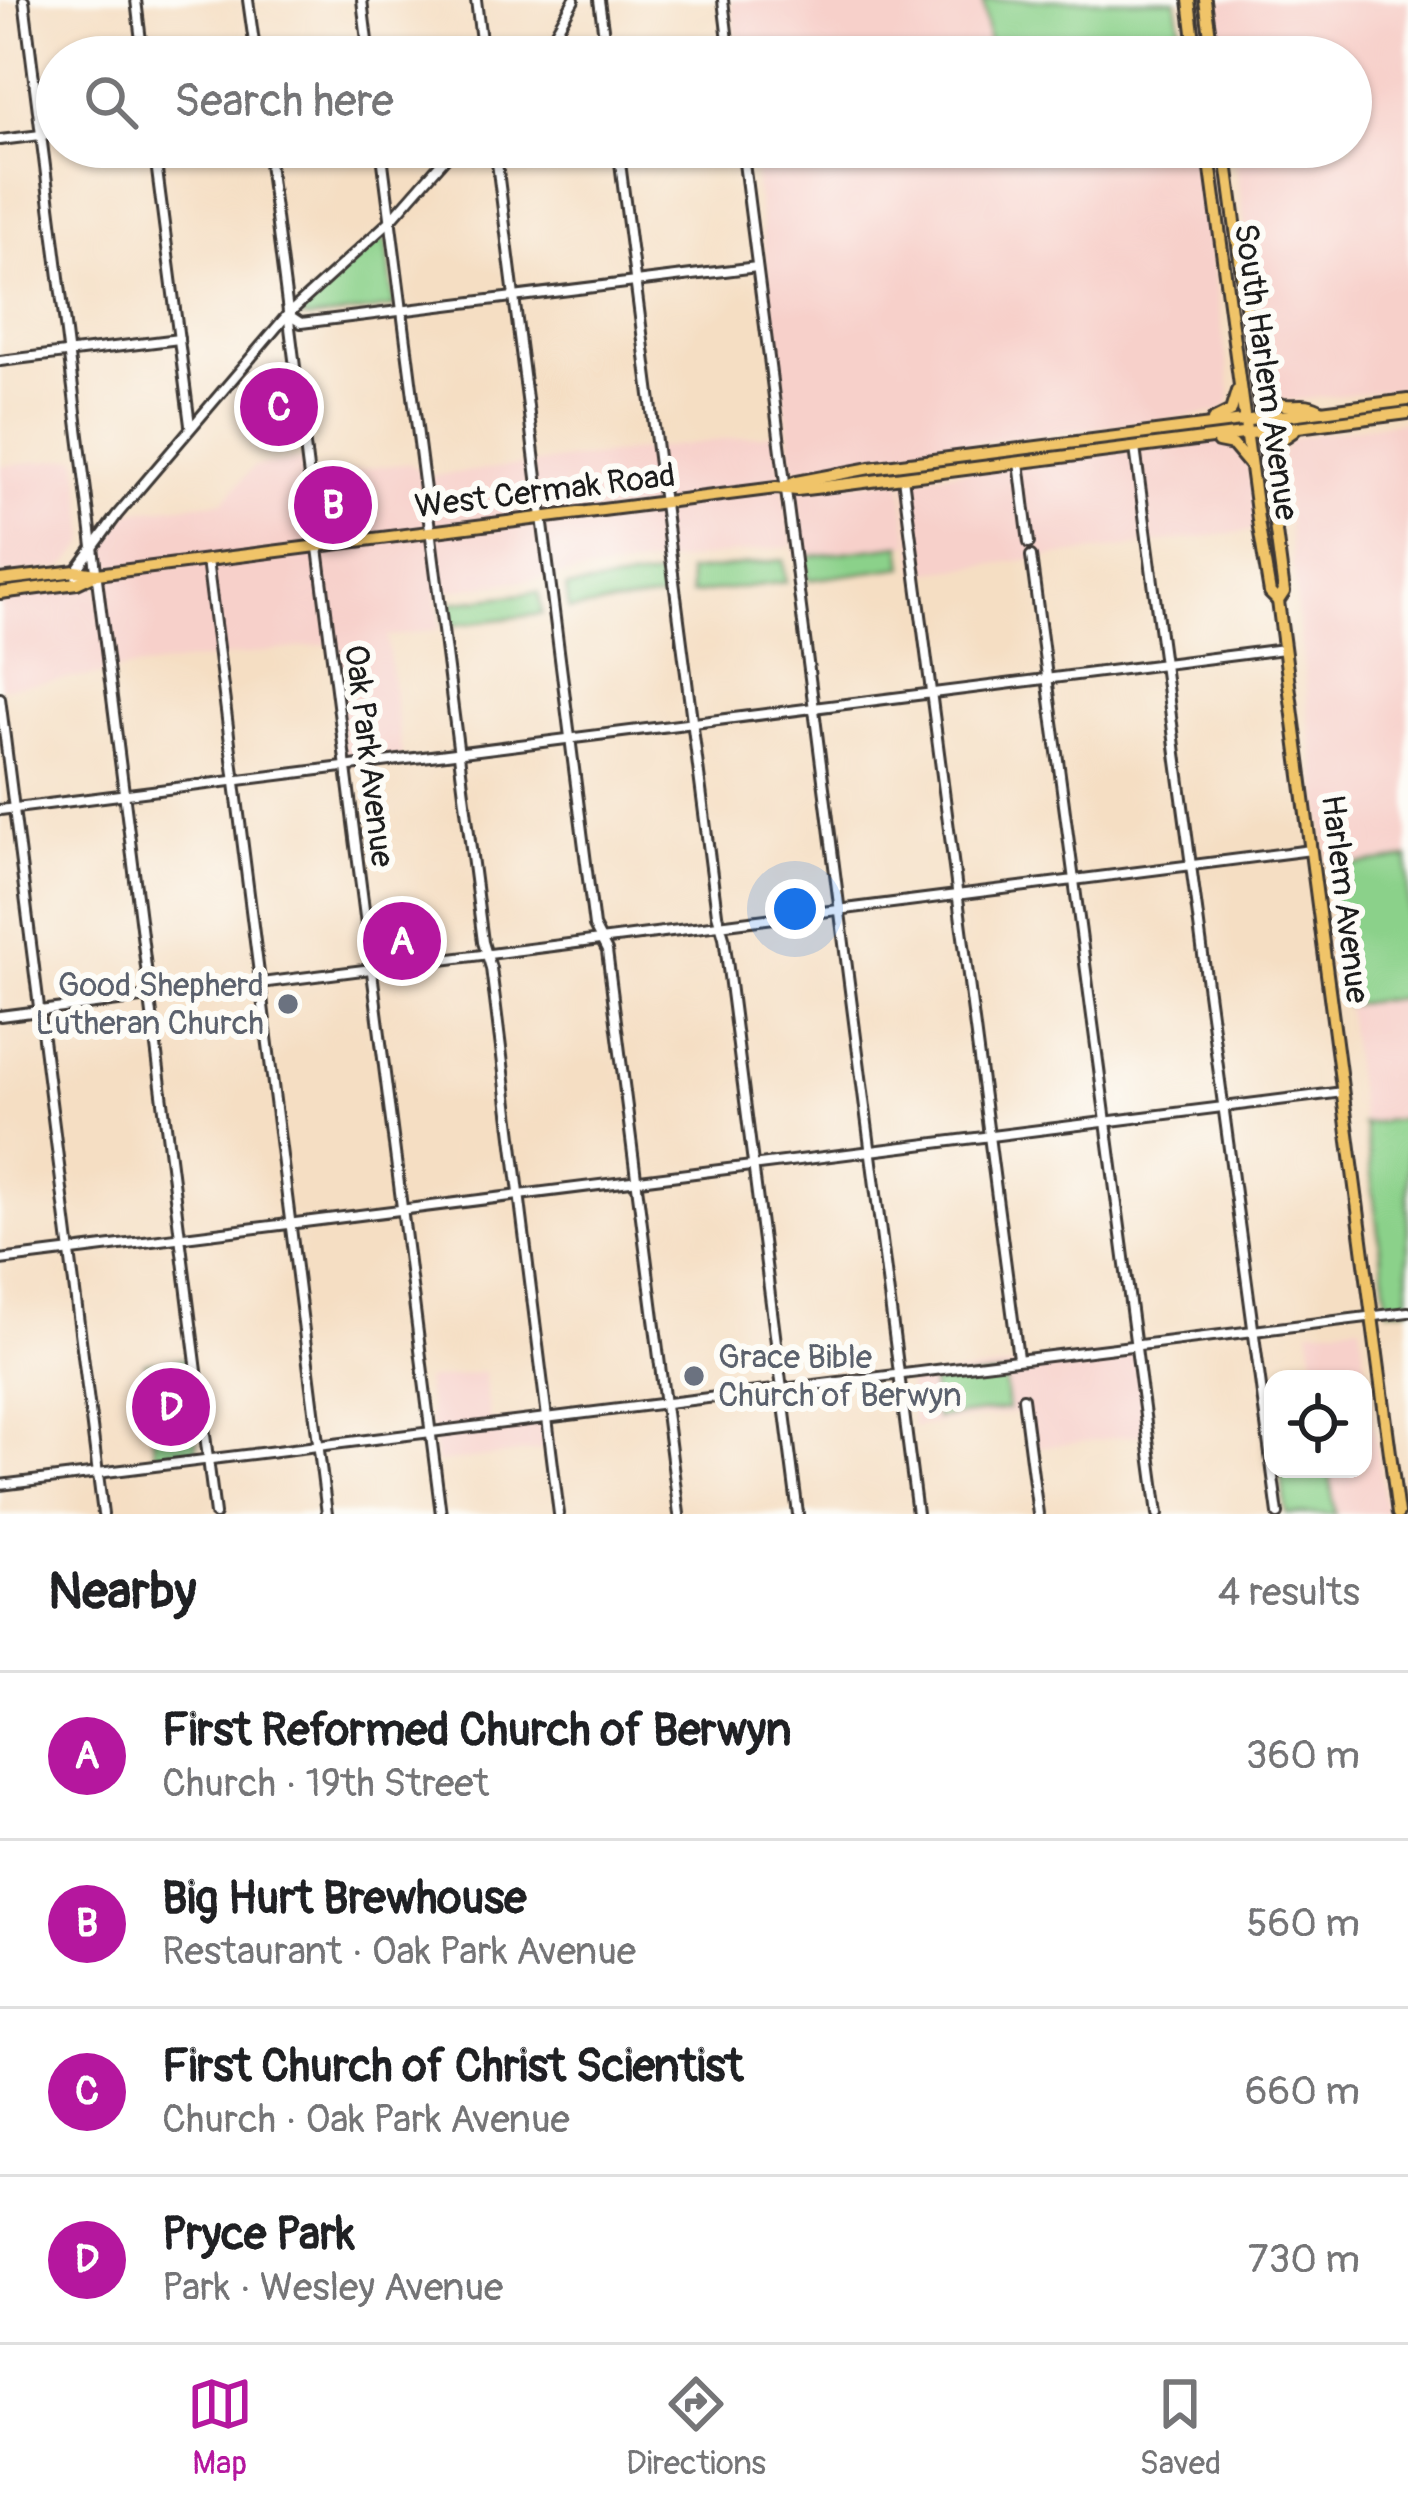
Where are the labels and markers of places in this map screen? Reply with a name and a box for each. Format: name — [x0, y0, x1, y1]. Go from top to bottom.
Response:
pin: C — [240, 362, 318, 452]
pin: B — [294, 460, 372, 550]
pin: A — [363, 896, 441, 986]
place label: Good Shepherd Lutheran Church — [35, 965, 264, 1044]
marker: Good Shepherd Lutheran Church — [275, 991, 301, 1017]
place label: Grace Bible Church of Berwyn — [718, 1337, 962, 1416]
pin: D — [132, 1362, 210, 1452]
marker: Grace Bible Church of Berwyn — [681, 1363, 707, 1389]

